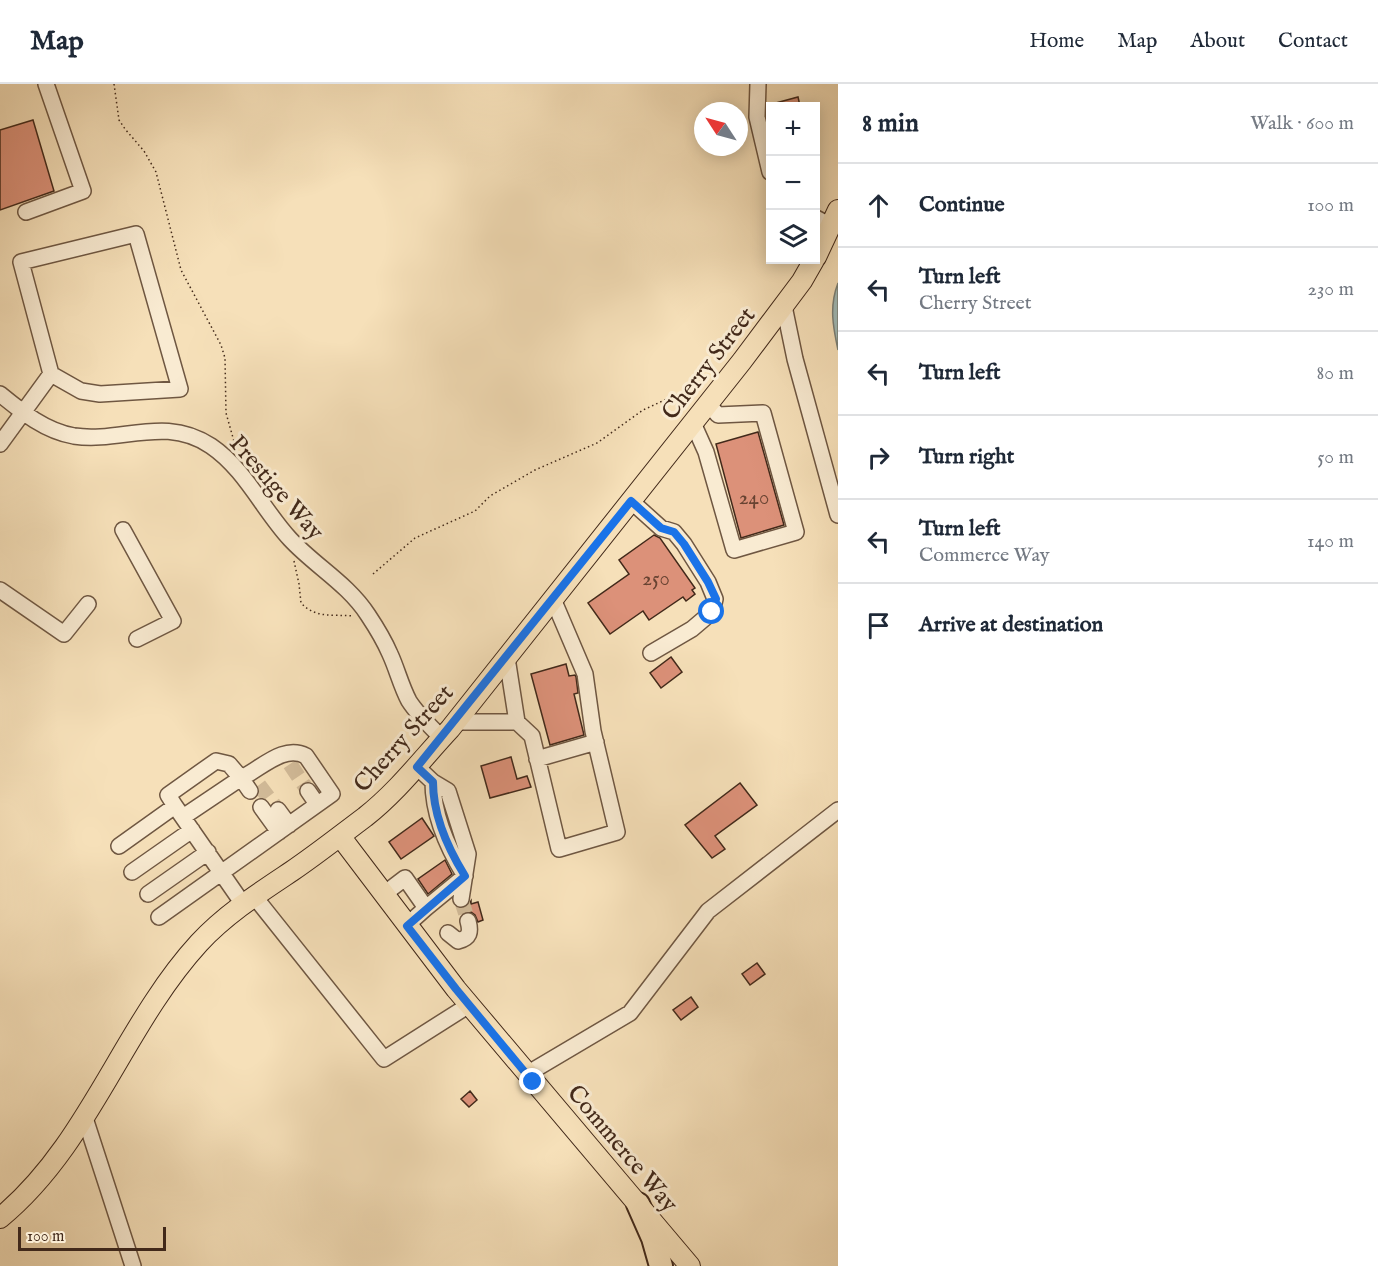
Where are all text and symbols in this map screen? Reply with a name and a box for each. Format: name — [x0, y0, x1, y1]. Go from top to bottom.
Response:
text: Map — [30, 24, 84, 59]
text: Home — [1029, 28, 1084, 55]
text: Map — [1117, 28, 1157, 55]
text: About — [1190, 28, 1245, 55]
text: Contact — [1278, 28, 1348, 55]
north arrow — [694, 102, 748, 156]
map controls — [766, 102, 820, 264]
button: + — [766, 102, 820, 156]
text: 8 min — [862, 107, 919, 140]
text: Walk · 600 m — [1250, 111, 1354, 136]
button: − — [766, 156, 820, 210]
icon: ahead — [862, 189, 895, 222]
text: Continue — [919, 191, 1005, 219]
text: 100 m — [1307, 193, 1354, 218]
button: layers — [766, 210, 820, 264]
text: Turn left — [919, 263, 1001, 291]
icon: left — [862, 273, 895, 306]
text: 230 m — [1308, 277, 1354, 302]
text: Cherry Street — [919, 291, 1032, 316]
street label: Cherry Street — [655, 301, 763, 427]
icon: left — [862, 357, 895, 390]
text: Turn left — [919, 359, 1001, 387]
text: 80 m — [1317, 361, 1354, 386]
street label: Prestige Way — [222, 429, 330, 547]
icon: right — [862, 441, 895, 474]
text: Turn right — [919, 443, 1014, 471]
text: 50 m — [1317, 445, 1354, 470]
house number: 240 — [739, 485, 769, 512]
text: Turn left — [919, 515, 1001, 543]
icon: left — [862, 525, 895, 558]
text: 140 m — [1307, 529, 1354, 554]
text: Commerce Way — [919, 543, 1050, 568]
house number: 250 — [642, 566, 670, 593]
route start — [698, 598, 724, 624]
icon: arrive — [862, 609, 895, 642]
text: Arrive at destination — [919, 611, 1103, 639]
street label: Cherry Street — [347, 678, 461, 800]
route end — [519, 1068, 545, 1094]
street label: Commerce Way — [560, 1079, 684, 1219]
scale bar — [18, 1224, 166, 1252]
text: 100 m — [27, 1227, 64, 1247]

